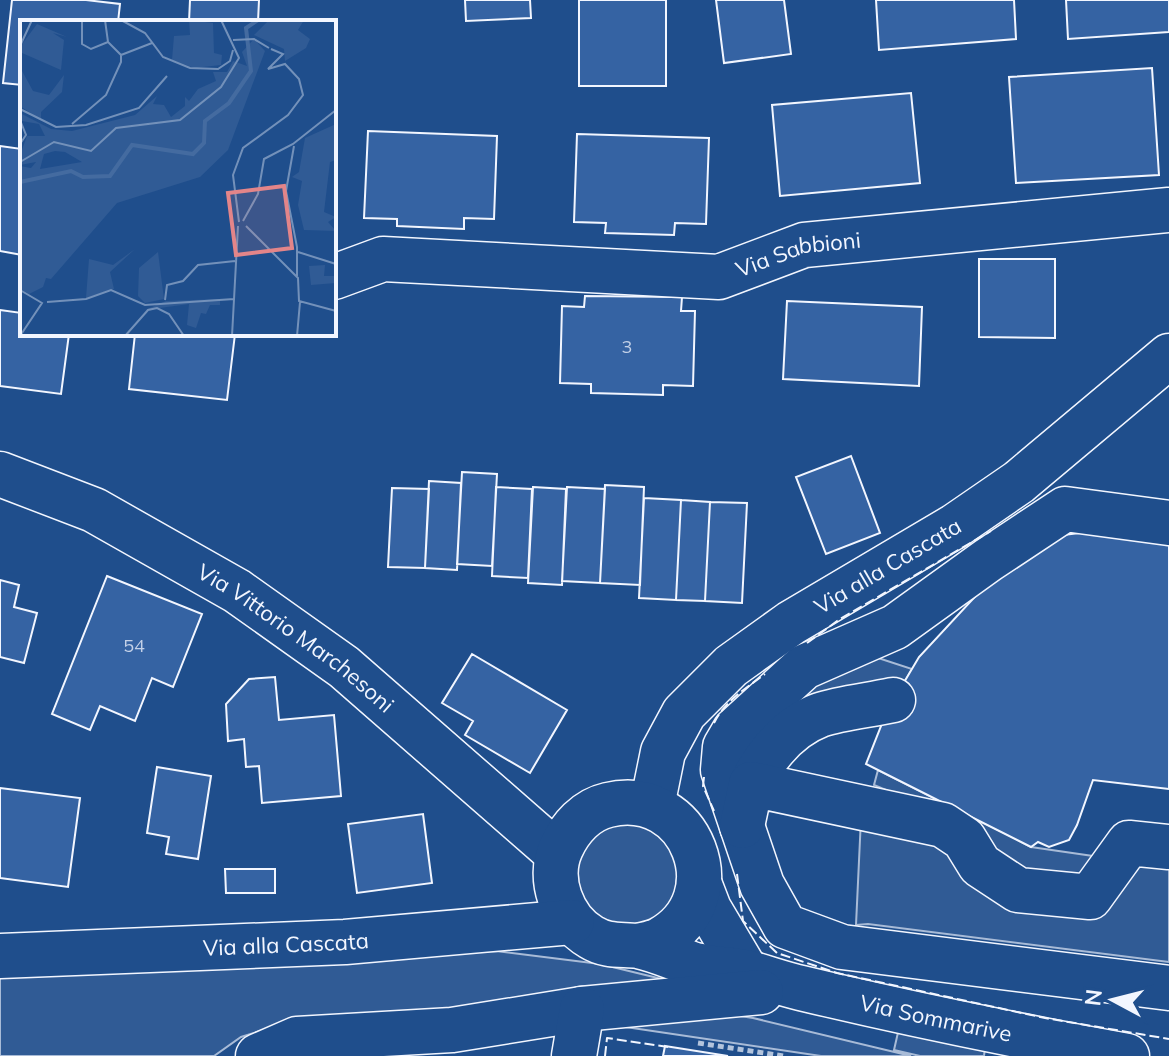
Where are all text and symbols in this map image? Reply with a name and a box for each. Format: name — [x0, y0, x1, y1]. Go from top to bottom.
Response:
inset map — [20, 20, 336, 336]
street label: Via Sabbioni — [732, 226, 862, 283]
house number: 3 — [622, 335, 632, 358]
street label: Via alla Cascata — [809, 512, 966, 620]
street label: Via Vittorio Marchesoni — [192, 557, 400, 718]
house number: 54 — [123, 634, 145, 657]
street label: Via alla Cascata — [202, 926, 370, 962]
north arrow — [1073, 960, 1153, 1040]
street label: Via Sommarive — [857, 988, 1014, 1048]
text: N — [1078, 988, 1108, 1008]

